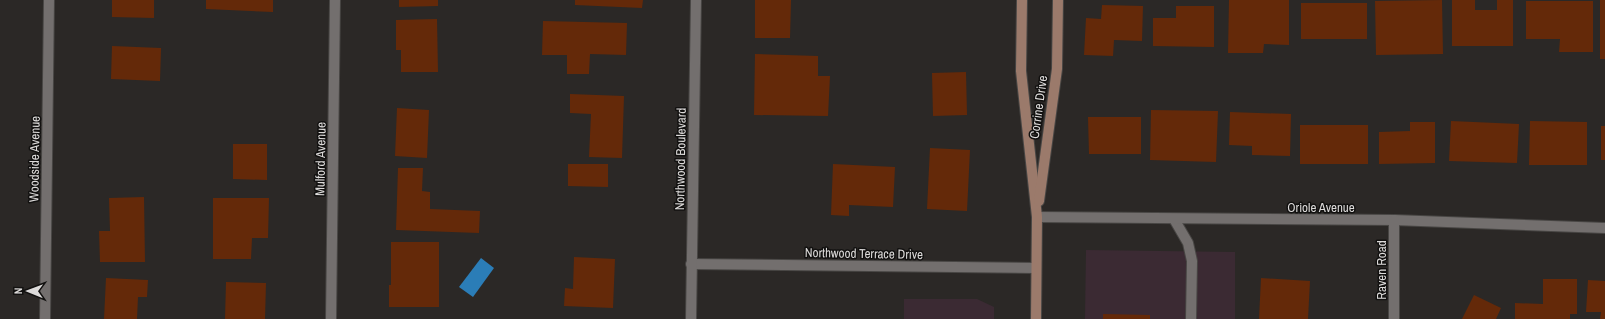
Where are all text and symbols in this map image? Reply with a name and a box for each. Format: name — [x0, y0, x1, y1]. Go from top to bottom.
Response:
street label: Corrine Drive — [1026, 74, 1051, 140]
street label: Northwood Boulevard — [671, 108, 690, 210]
street label: Woodside Avenue — [25, 116, 44, 202]
street label: Mulford Avenue — [311, 122, 330, 196]
street label: Oriole Avenue — [1287, 199, 1355, 216]
street label: Raven Road — [1373, 240, 1390, 300]
street label: Northwood Terrace Drive — [805, 244, 923, 263]
north arrow — [8, 271, 48, 311]
text: N — [11, 287, 25, 294]

